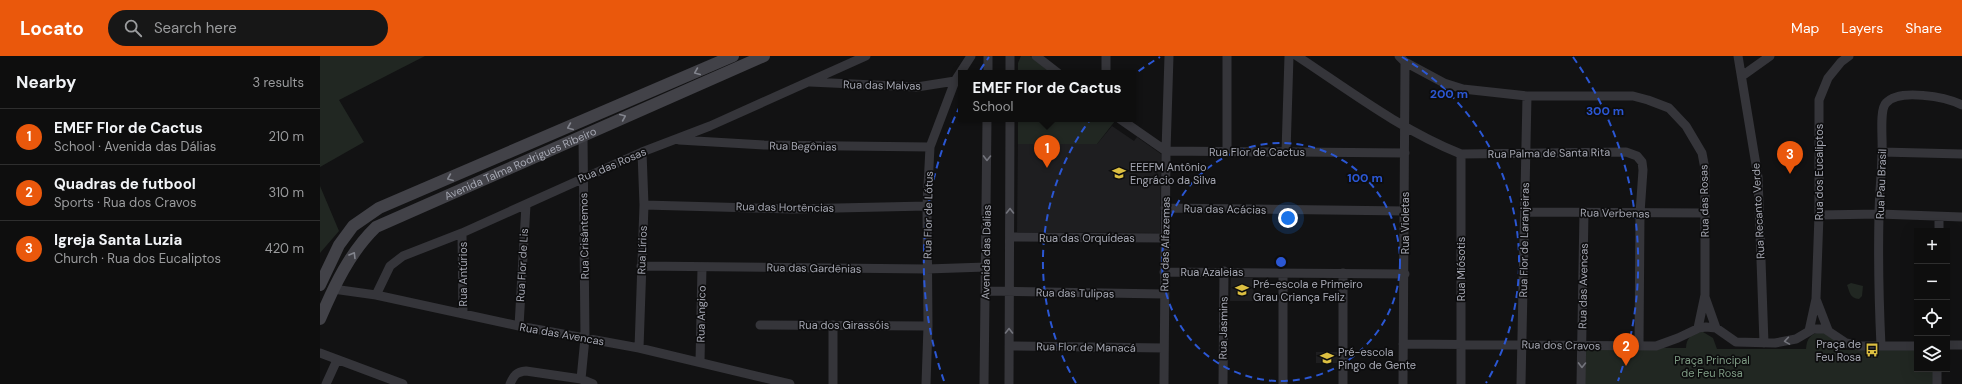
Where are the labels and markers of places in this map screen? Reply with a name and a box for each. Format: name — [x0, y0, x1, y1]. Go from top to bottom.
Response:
pin: 1 — [1034, 135, 1060, 168]
pin: 3 — [1777, 141, 1803, 174]
place label: EEEFM Antônio Engrácio da Silva — [1130, 160, 1216, 187]
school or university icon: EEEFM Antônio Engrácio da Silva — [1111, 165, 1127, 181]
centre of rings — [1274, 255, 1288, 269]
place label: Pré-escola e Primeiro Grau Criança Feliz — [1253, 277, 1363, 304]
school or university icon: Pré-escola e Primeiro Grau Criança Feliz — [1234, 282, 1250, 298]
pin: 2 — [1613, 333, 1639, 366]
place label: Praça de Feu Rosa — [1816, 337, 1861, 364]
bus stop icon: Praça de Feu Rosa — [1864, 342, 1880, 358]
place label: Pré-escola Pingo de Gente — [1338, 345, 1416, 372]
school or university icon: Pré-escola Pingo de Gente — [1319, 350, 1335, 366]

